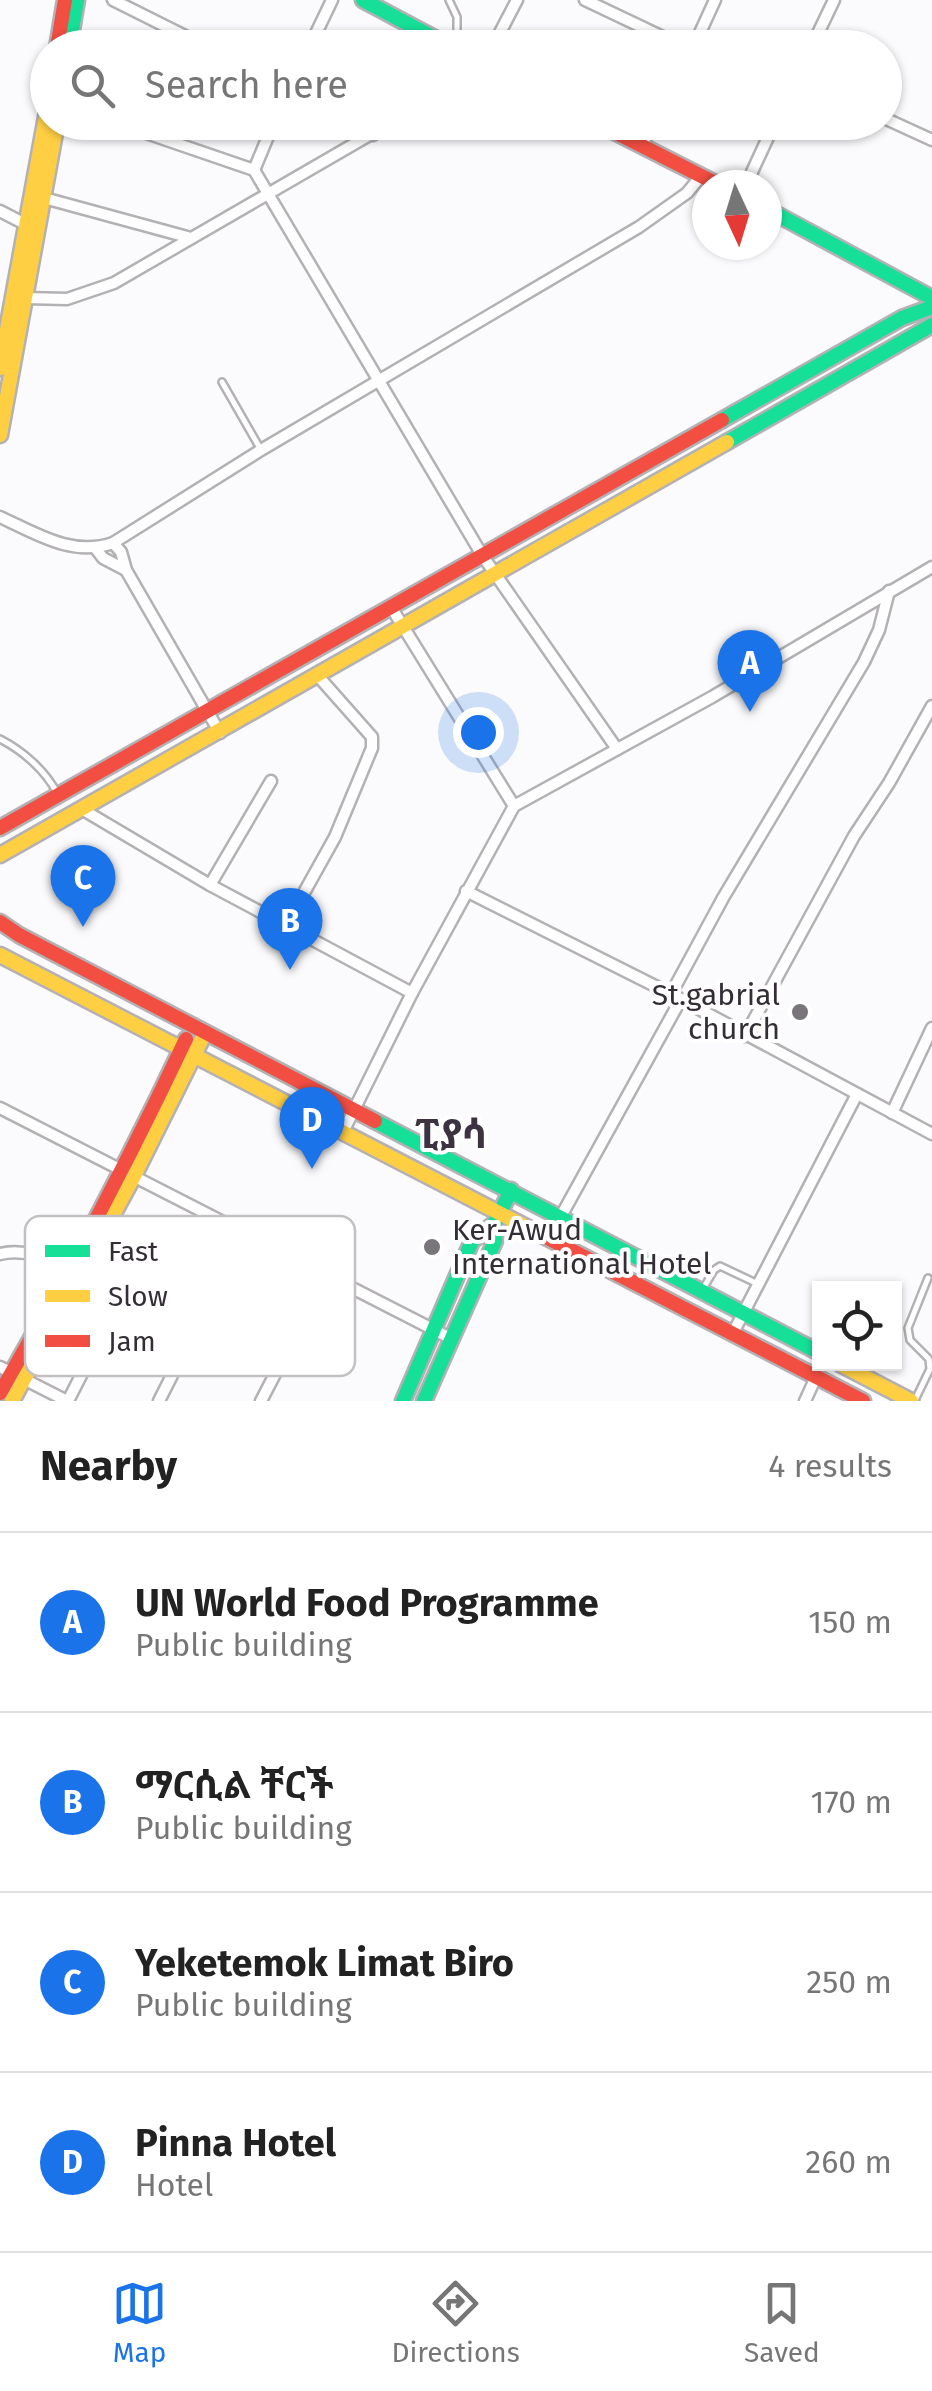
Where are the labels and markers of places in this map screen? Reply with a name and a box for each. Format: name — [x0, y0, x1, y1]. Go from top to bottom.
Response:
pin: A — [718, 630, 782, 712]
pin: C — [51, 844, 116, 927]
pin: B — [258, 888, 322, 970]
place label: St.gabrial church — [652, 977, 780, 1047]
marker: St.gabrial church — [789, 1001, 811, 1023]
pin: D — [280, 1086, 344, 1169]
place label: Ker-Awud International Hotel — [452, 1212, 711, 1282]
marker: Ker-Awud International Hotel — [421, 1236, 443, 1258]

